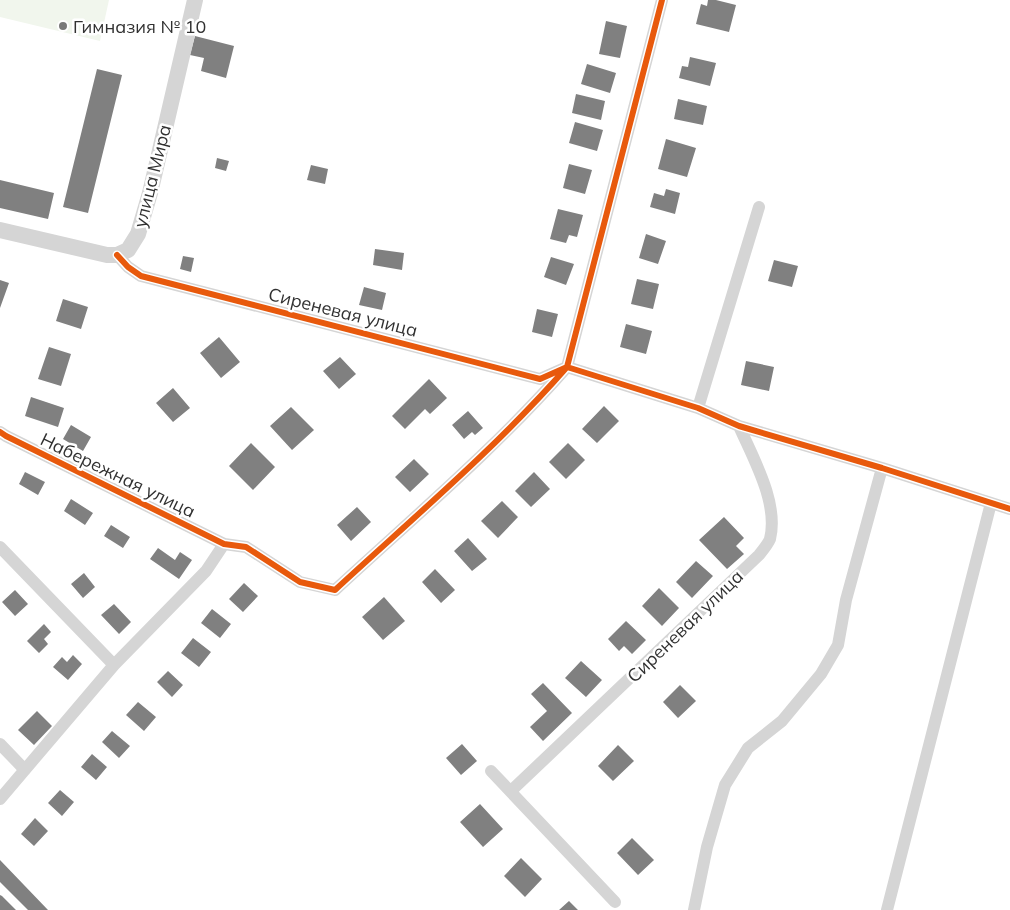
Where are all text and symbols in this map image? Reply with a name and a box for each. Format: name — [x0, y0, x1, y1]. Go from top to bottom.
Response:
place label: Гимназия № 10 — [73, 15, 206, 38]
marker: Гимназия № 10 — [57, 20, 69, 32]
street label: улица Мира — [128, 122, 176, 230]
street label: Сиреневая улица — [266, 282, 420, 342]
street label: Набережная улица — [37, 428, 199, 522]
street label: Сиреневая улица — [622, 565, 748, 687]

